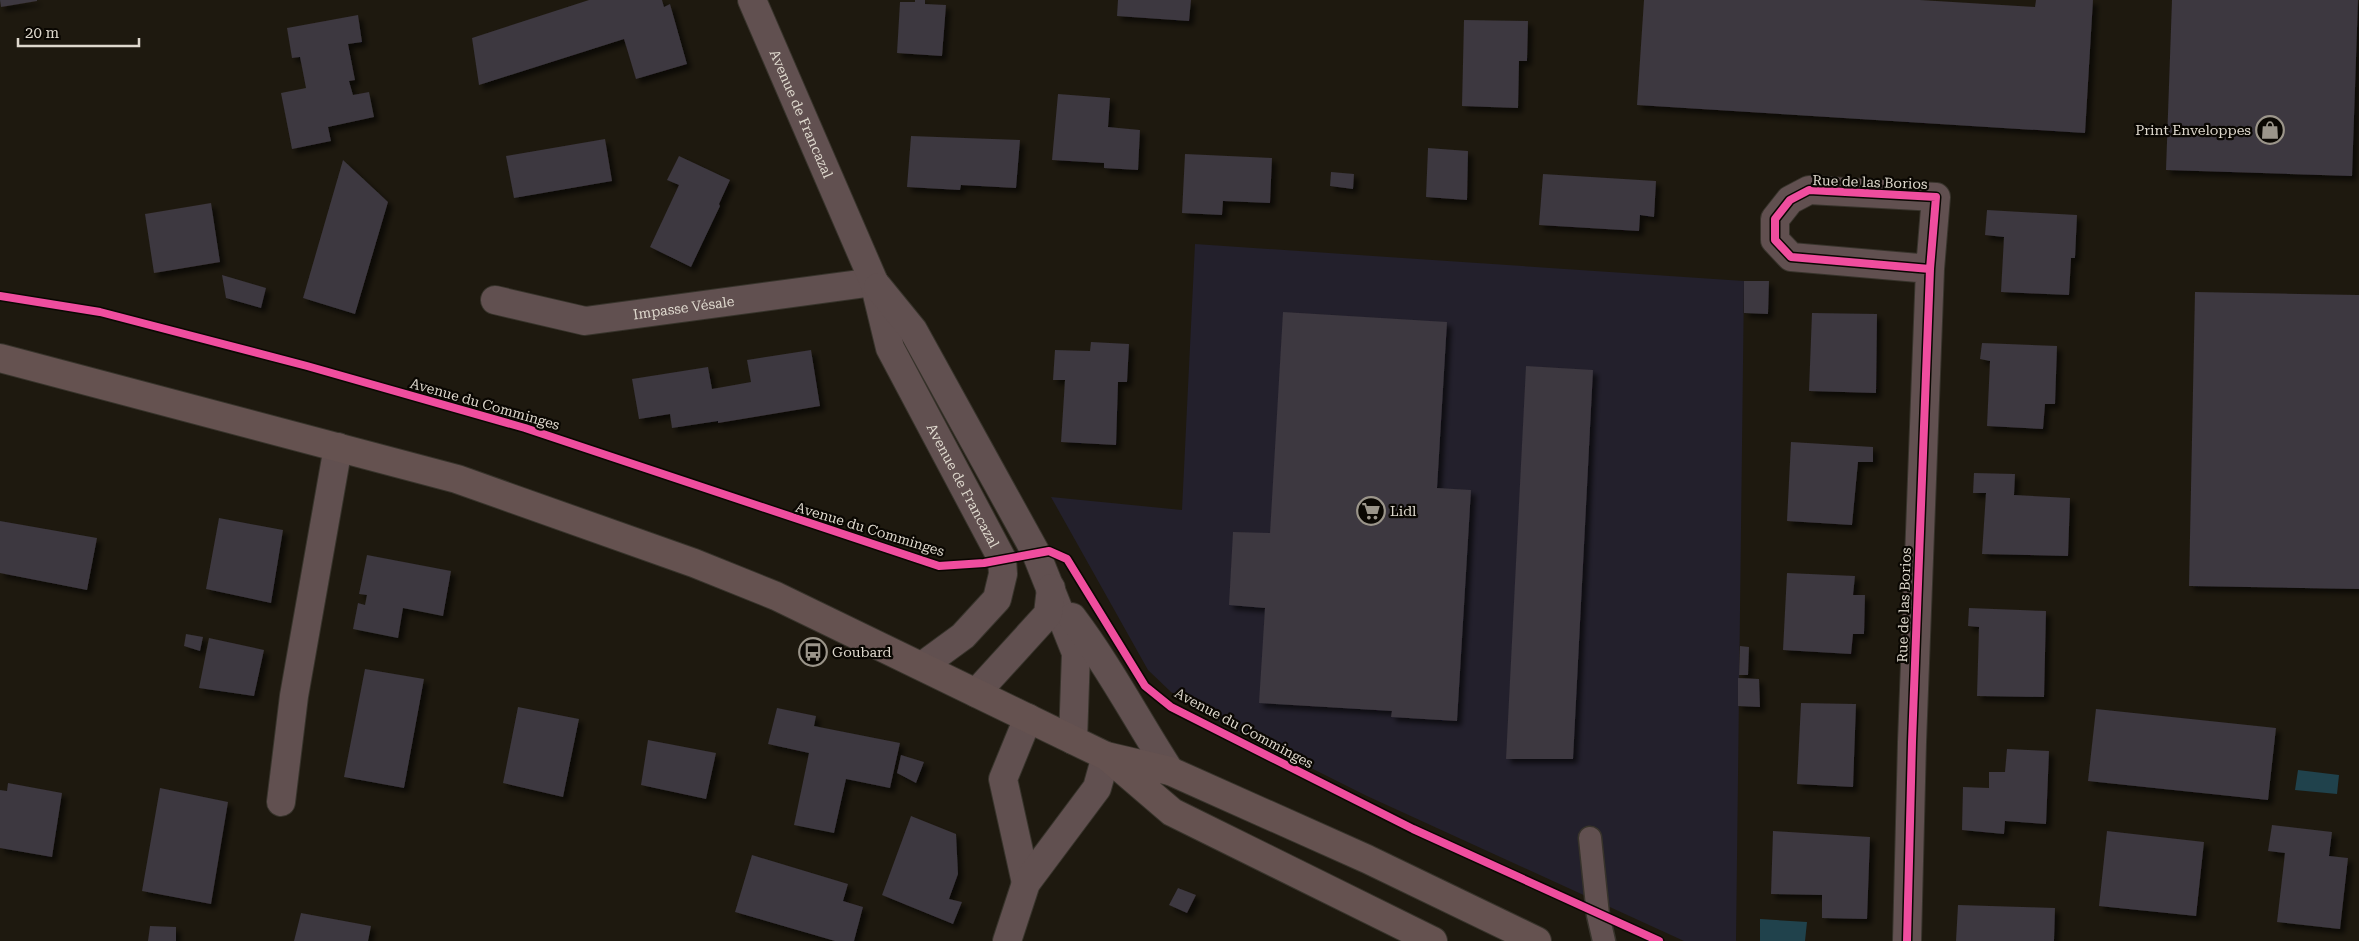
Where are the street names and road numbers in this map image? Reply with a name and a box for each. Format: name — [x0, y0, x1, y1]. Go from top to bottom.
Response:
street label: Avenue de Francazal — [766, 47, 836, 181]
street label: Rue de las Borios — [1812, 172, 1928, 192]
street label: Impasse Vésale — [632, 293, 736, 322]
street label: Avenue du Comminges — [408, 375, 562, 433]
street label: Avenue de Francazal — [924, 421, 1003, 551]
street label: Avenue du Comminges — [794, 499, 947, 559]
street label: Rue de las Borios — [1894, 547, 1914, 663]
street label: Avenue du Comminges — [1172, 685, 1316, 772]

